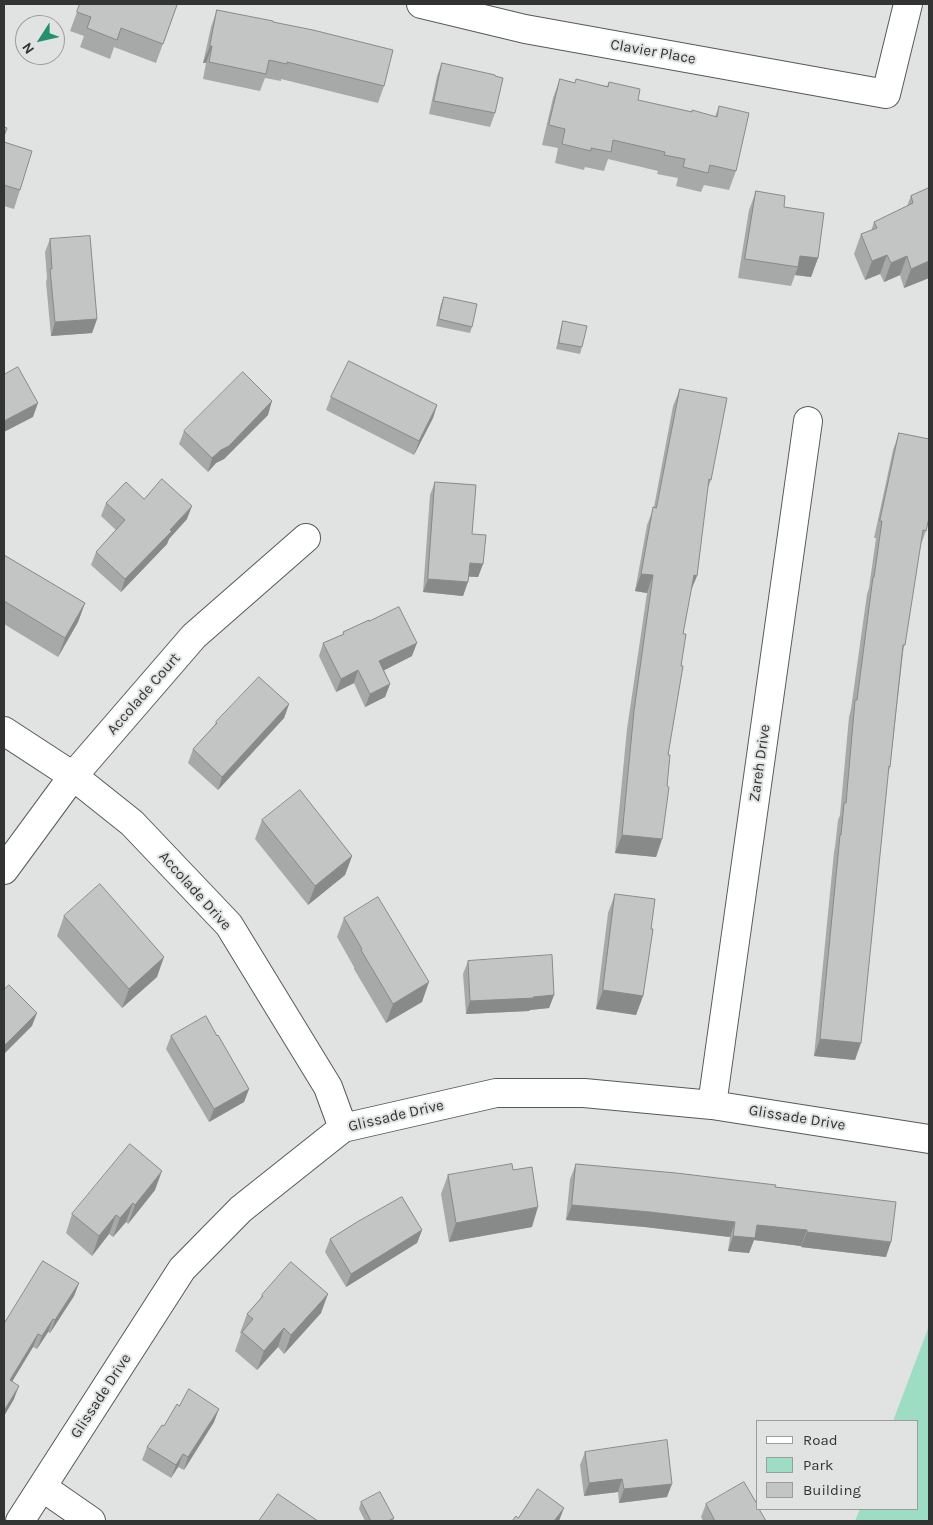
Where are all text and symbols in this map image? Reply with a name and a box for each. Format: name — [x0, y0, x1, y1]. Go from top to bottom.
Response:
north arrow — [15, 15, 65, 65]
street label: Clavier Place — [609, 36, 697, 68]
text: N — [18, 39, 38, 57]
street label: Accolade Court — [104, 649, 184, 739]
street label: Zareh Drive — [746, 723, 774, 803]
street label: Accolade Drive — [155, 848, 235, 934]
street label: Glissade Drive — [346, 1096, 446, 1136]
street label: Glissade Drive — [747, 1101, 847, 1135]
street label: Glissade Drive — [67, 1350, 135, 1442]
legend — [756, 1420, 918, 1510]
text: Road — [803, 1431, 838, 1449]
text: Park — [803, 1456, 833, 1474]
text: Building — [803, 1481, 861, 1499]

